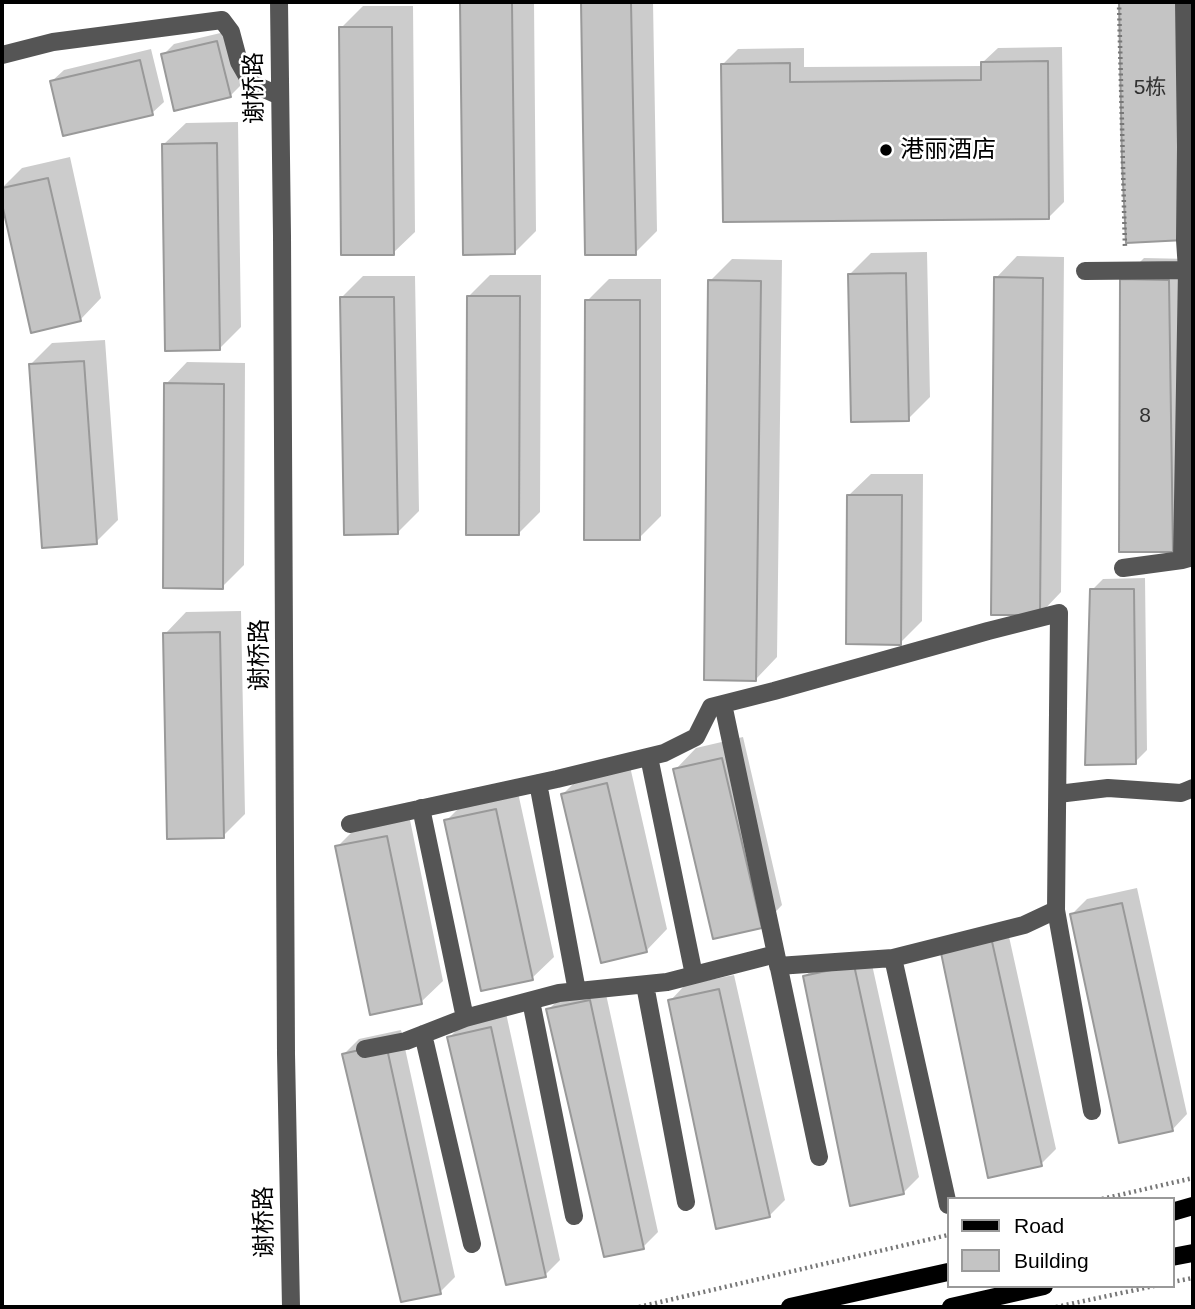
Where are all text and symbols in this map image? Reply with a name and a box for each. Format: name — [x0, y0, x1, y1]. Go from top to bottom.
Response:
street label: 谢桥路 — [240, 52, 270, 124]
house number: 5栋 — [1134, 75, 1166, 101]
place label: 港丽酒店 — [900, 136, 996, 164]
marker: 港丽酒店 — [878, 142, 894, 158]
house number: 8 — [1139, 403, 1151, 429]
street label: 谢桥路 — [246, 619, 274, 691]
street label: 谢桥路 — [250, 1186, 280, 1258]
legend — [946, 1197, 1174, 1288]
text: Road — [1014, 1214, 1064, 1237]
text: Building — [1014, 1249, 1089, 1272]

